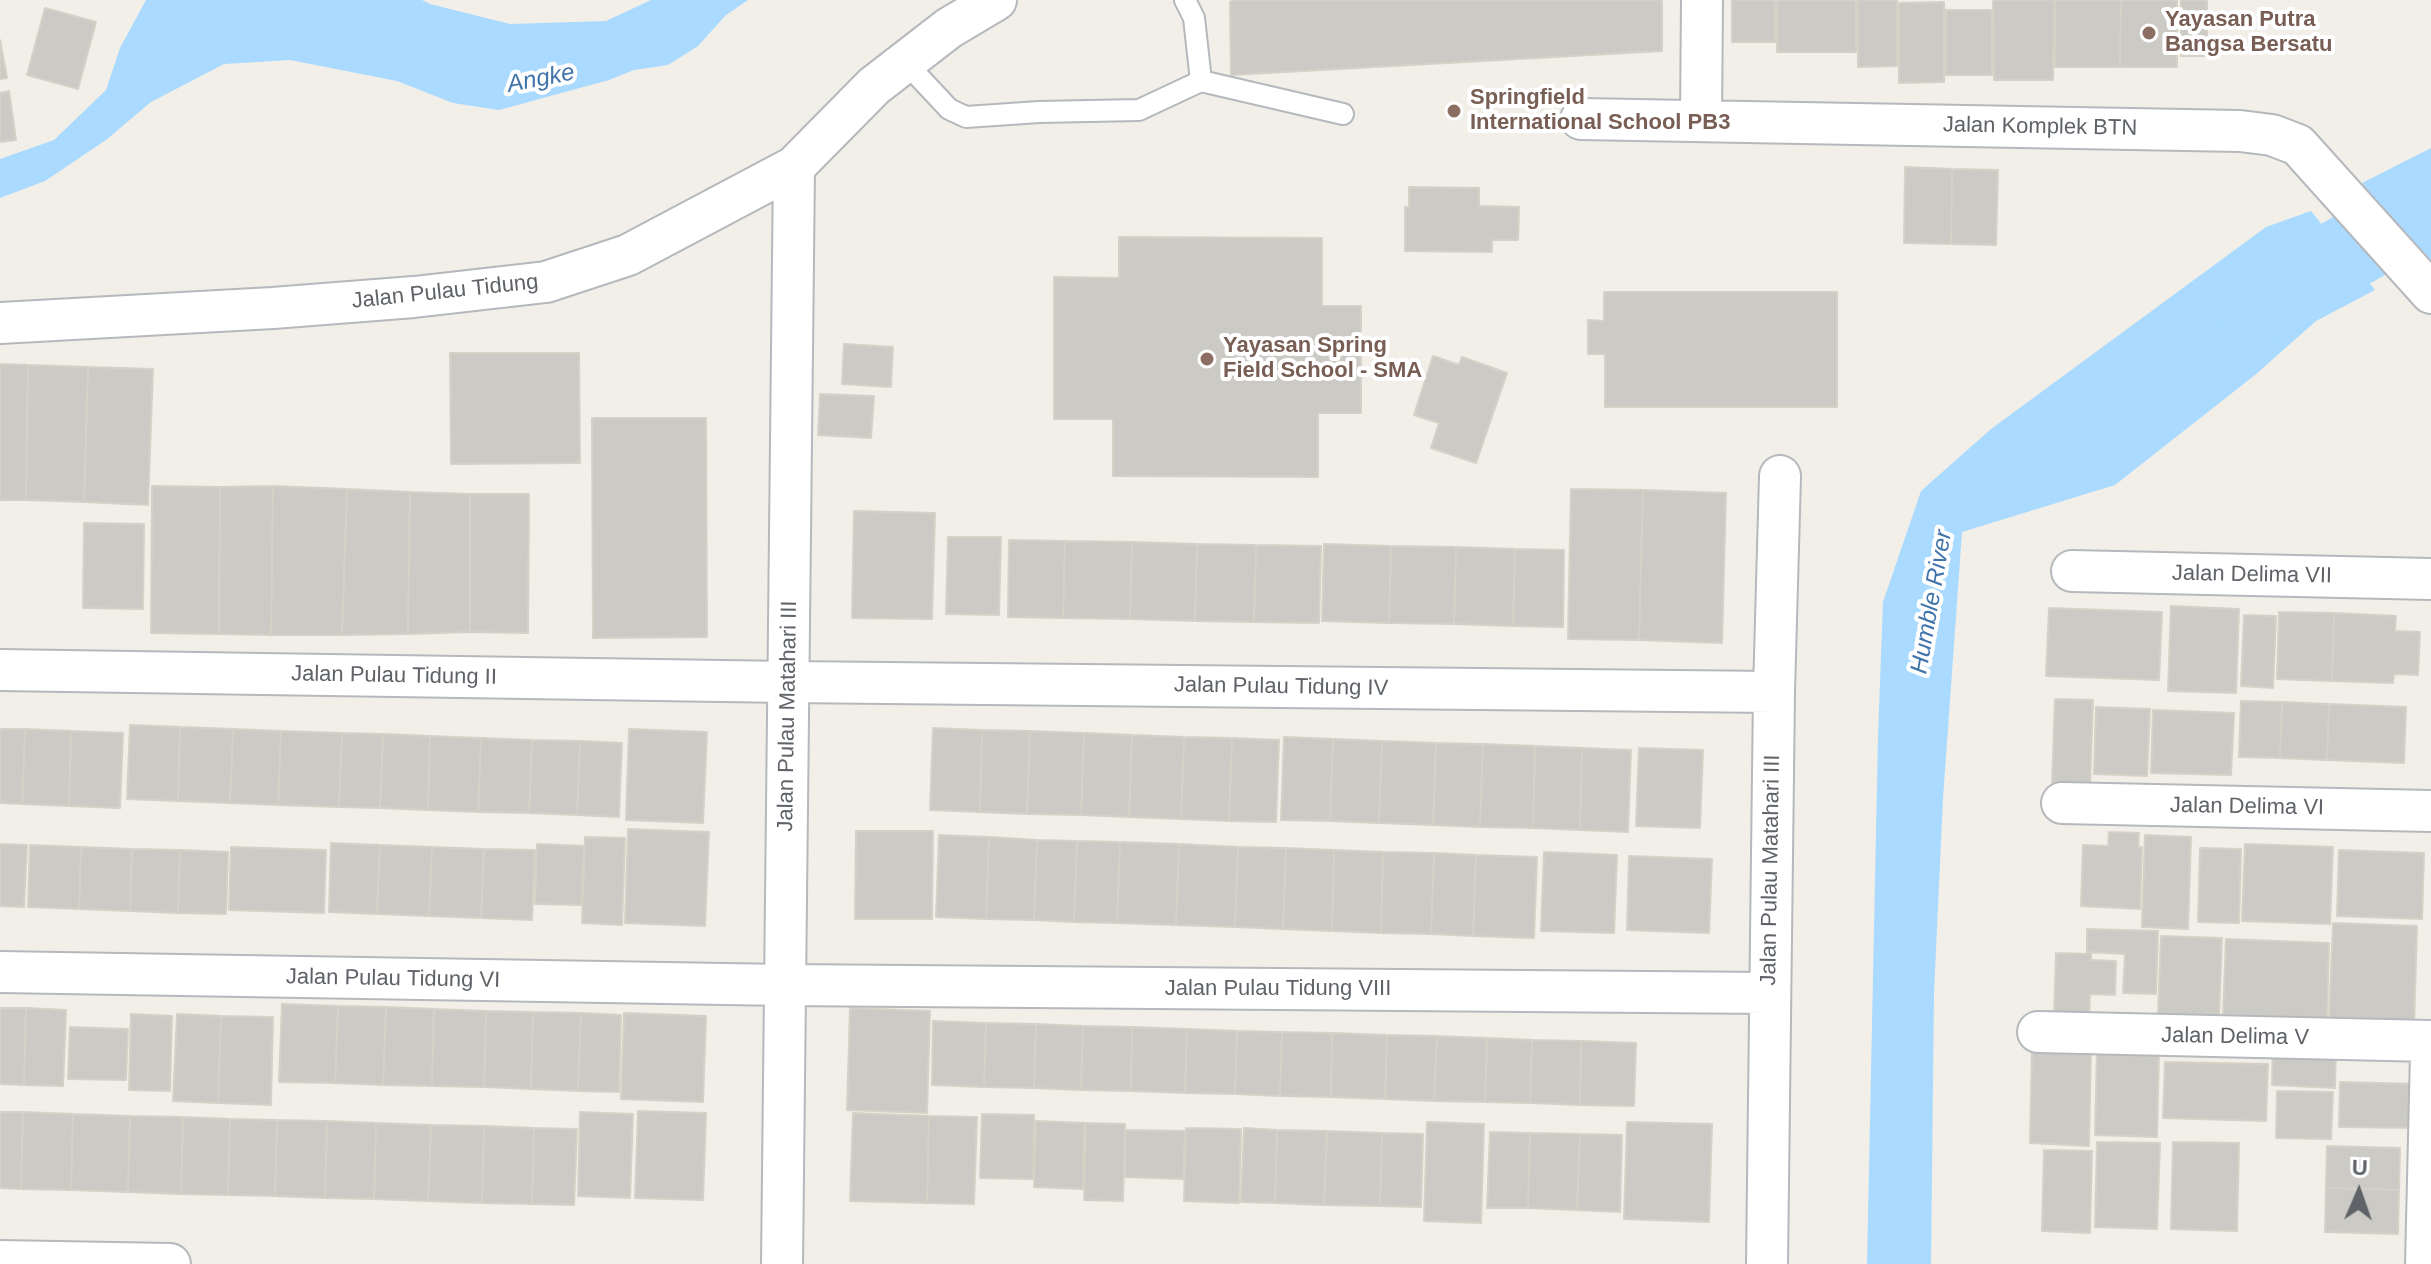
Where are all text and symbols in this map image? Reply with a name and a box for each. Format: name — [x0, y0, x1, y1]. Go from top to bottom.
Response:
place label: Yayasan Putra Bangsa Bersatu — [2165, 7, 2333, 58]
marker: Yayasan Putra Bangsa Bersatu — [2140, 24, 2158, 42]
water label: Angke — [505, 58, 577, 100]
place label: Springfield International School PB3 — [1470, 85, 1730, 136]
marker: Springfield International School PB3 — [1445, 102, 1463, 120]
street label: Jalan Komplek BTN — [1943, 112, 2137, 142]
street label: Jalan Pulau Tidung — [350, 269, 540, 315]
place label: Yayasan Spring Field School - SMA — [1223, 333, 1422, 384]
marker: Yayasan Spring Field School - SMA — [1198, 350, 1216, 368]
water label: Humble River — [1905, 528, 1959, 676]
street label: Jalan Delima VII — [2172, 560, 2332, 590]
street label: Jalan Pulau Matahari III — [773, 600, 803, 832]
street label: Jalan Pulau Tidung II — [291, 661, 497, 691]
street label: Jalan Pulau Tidung IV — [1174, 672, 1388, 702]
street label: Jalan Pulau Matahari III — [1756, 754, 1786, 986]
street label: Jalan Delima VI — [2170, 792, 2324, 822]
street label: Jalan Pulau Tidung VI — [286, 964, 500, 994]
street label: Jalan Pulau Tidung VIII — [1165, 976, 1391, 1002]
street label: Jalan Delima V — [2161, 1023, 2309, 1051]
north arrow — [2319, 1152, 2399, 1232]
text: U — [2351, 1155, 2368, 1180]

